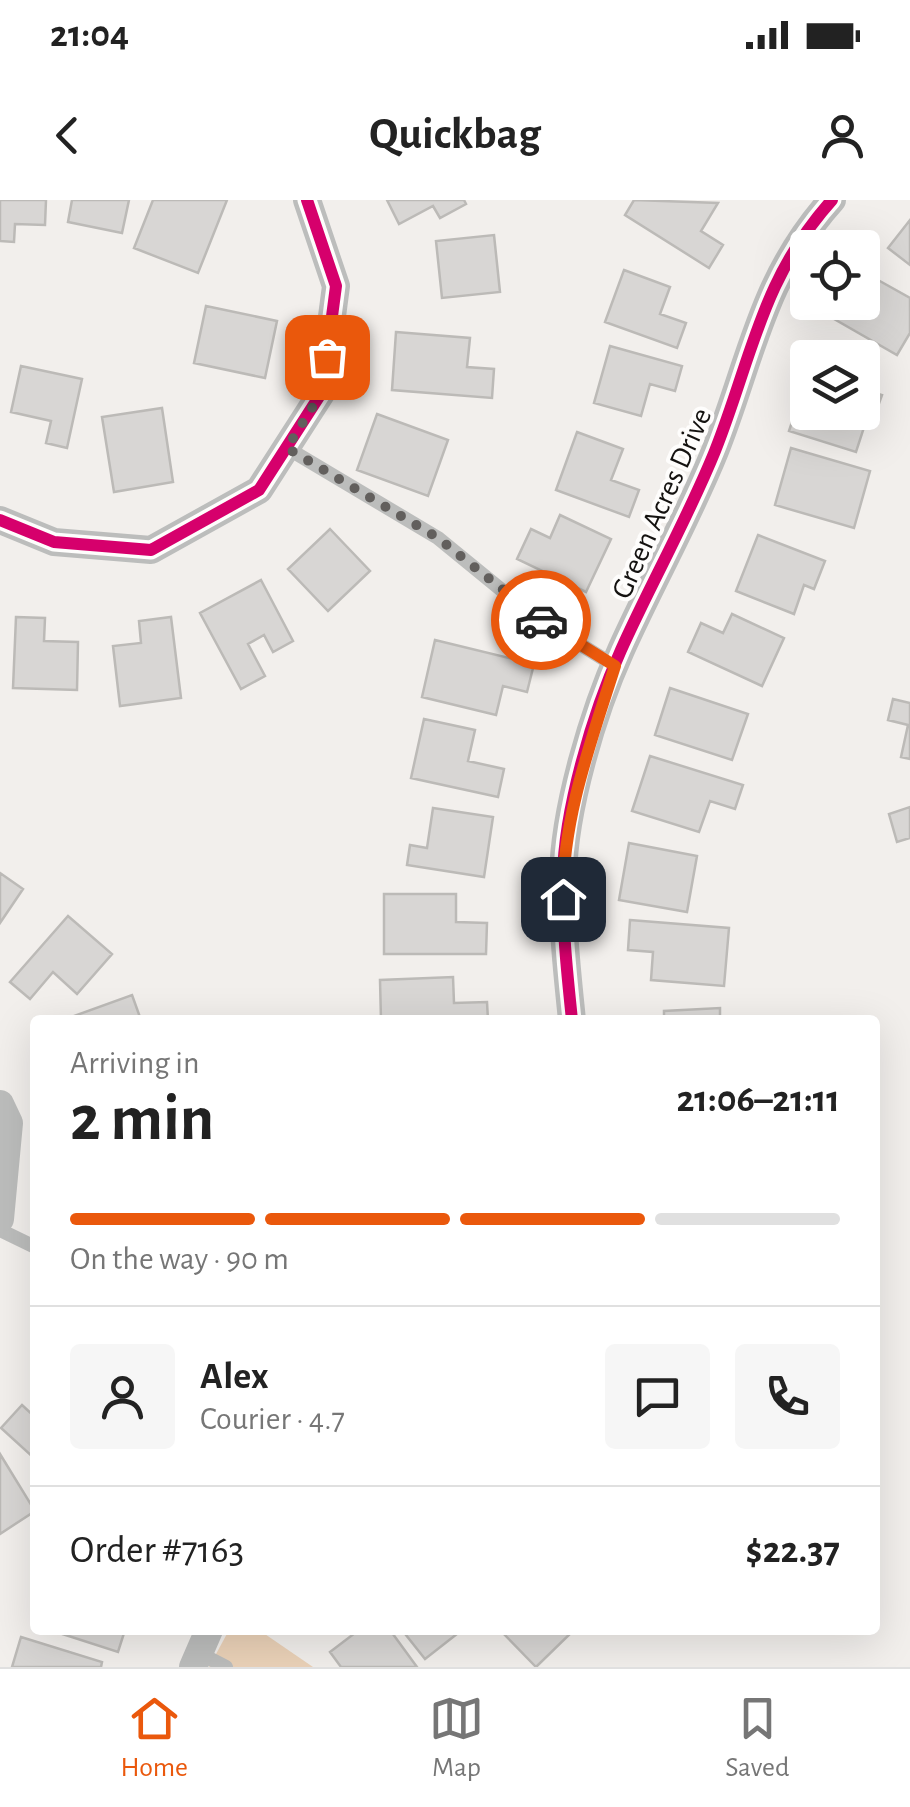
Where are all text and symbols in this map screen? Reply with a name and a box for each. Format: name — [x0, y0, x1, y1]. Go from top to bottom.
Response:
text: 21:04 — [50, 16, 129, 54]
icon: back — [40, 108, 95, 163]
icon: person — [815, 108, 870, 163]
text: Quickbag — [369, 112, 541, 157]
map controls — [790, 230, 880, 430]
button: locate — [790, 230, 880, 320]
pin — [285, 315, 370, 400]
icon: bag — [300, 330, 355, 385]
button: layers — [790, 340, 880, 430]
street label: Green Acres Drive — [606, 404, 717, 603]
courier — [491, 570, 591, 670]
icon: car — [514, 593, 569, 648]
pin — [521, 857, 606, 942]
icon: home — [536, 872, 591, 927]
text: Arriving in — [70, 1047, 199, 1079]
text: 21:06–21:11 — [676, 1081, 840, 1119]
text: 2 min — [70, 1087, 214, 1152]
text: On the way · 90 m — [70, 1243, 289, 1275]
button: person — [70, 1344, 175, 1449]
button: chat — [605, 1344, 710, 1449]
button: phone — [735, 1344, 840, 1449]
text: Alex — [200, 1358, 269, 1396]
text: Courier · 4.7 — [200, 1403, 345, 1435]
text: Order #7163 — [70, 1532, 244, 1570]
text: $22.37 — [746, 1532, 840, 1570]
tab: Home — [121, 1691, 188, 1785]
tab: Map — [429, 1691, 484, 1785]
tab: Saved — [725, 1691, 789, 1785]

